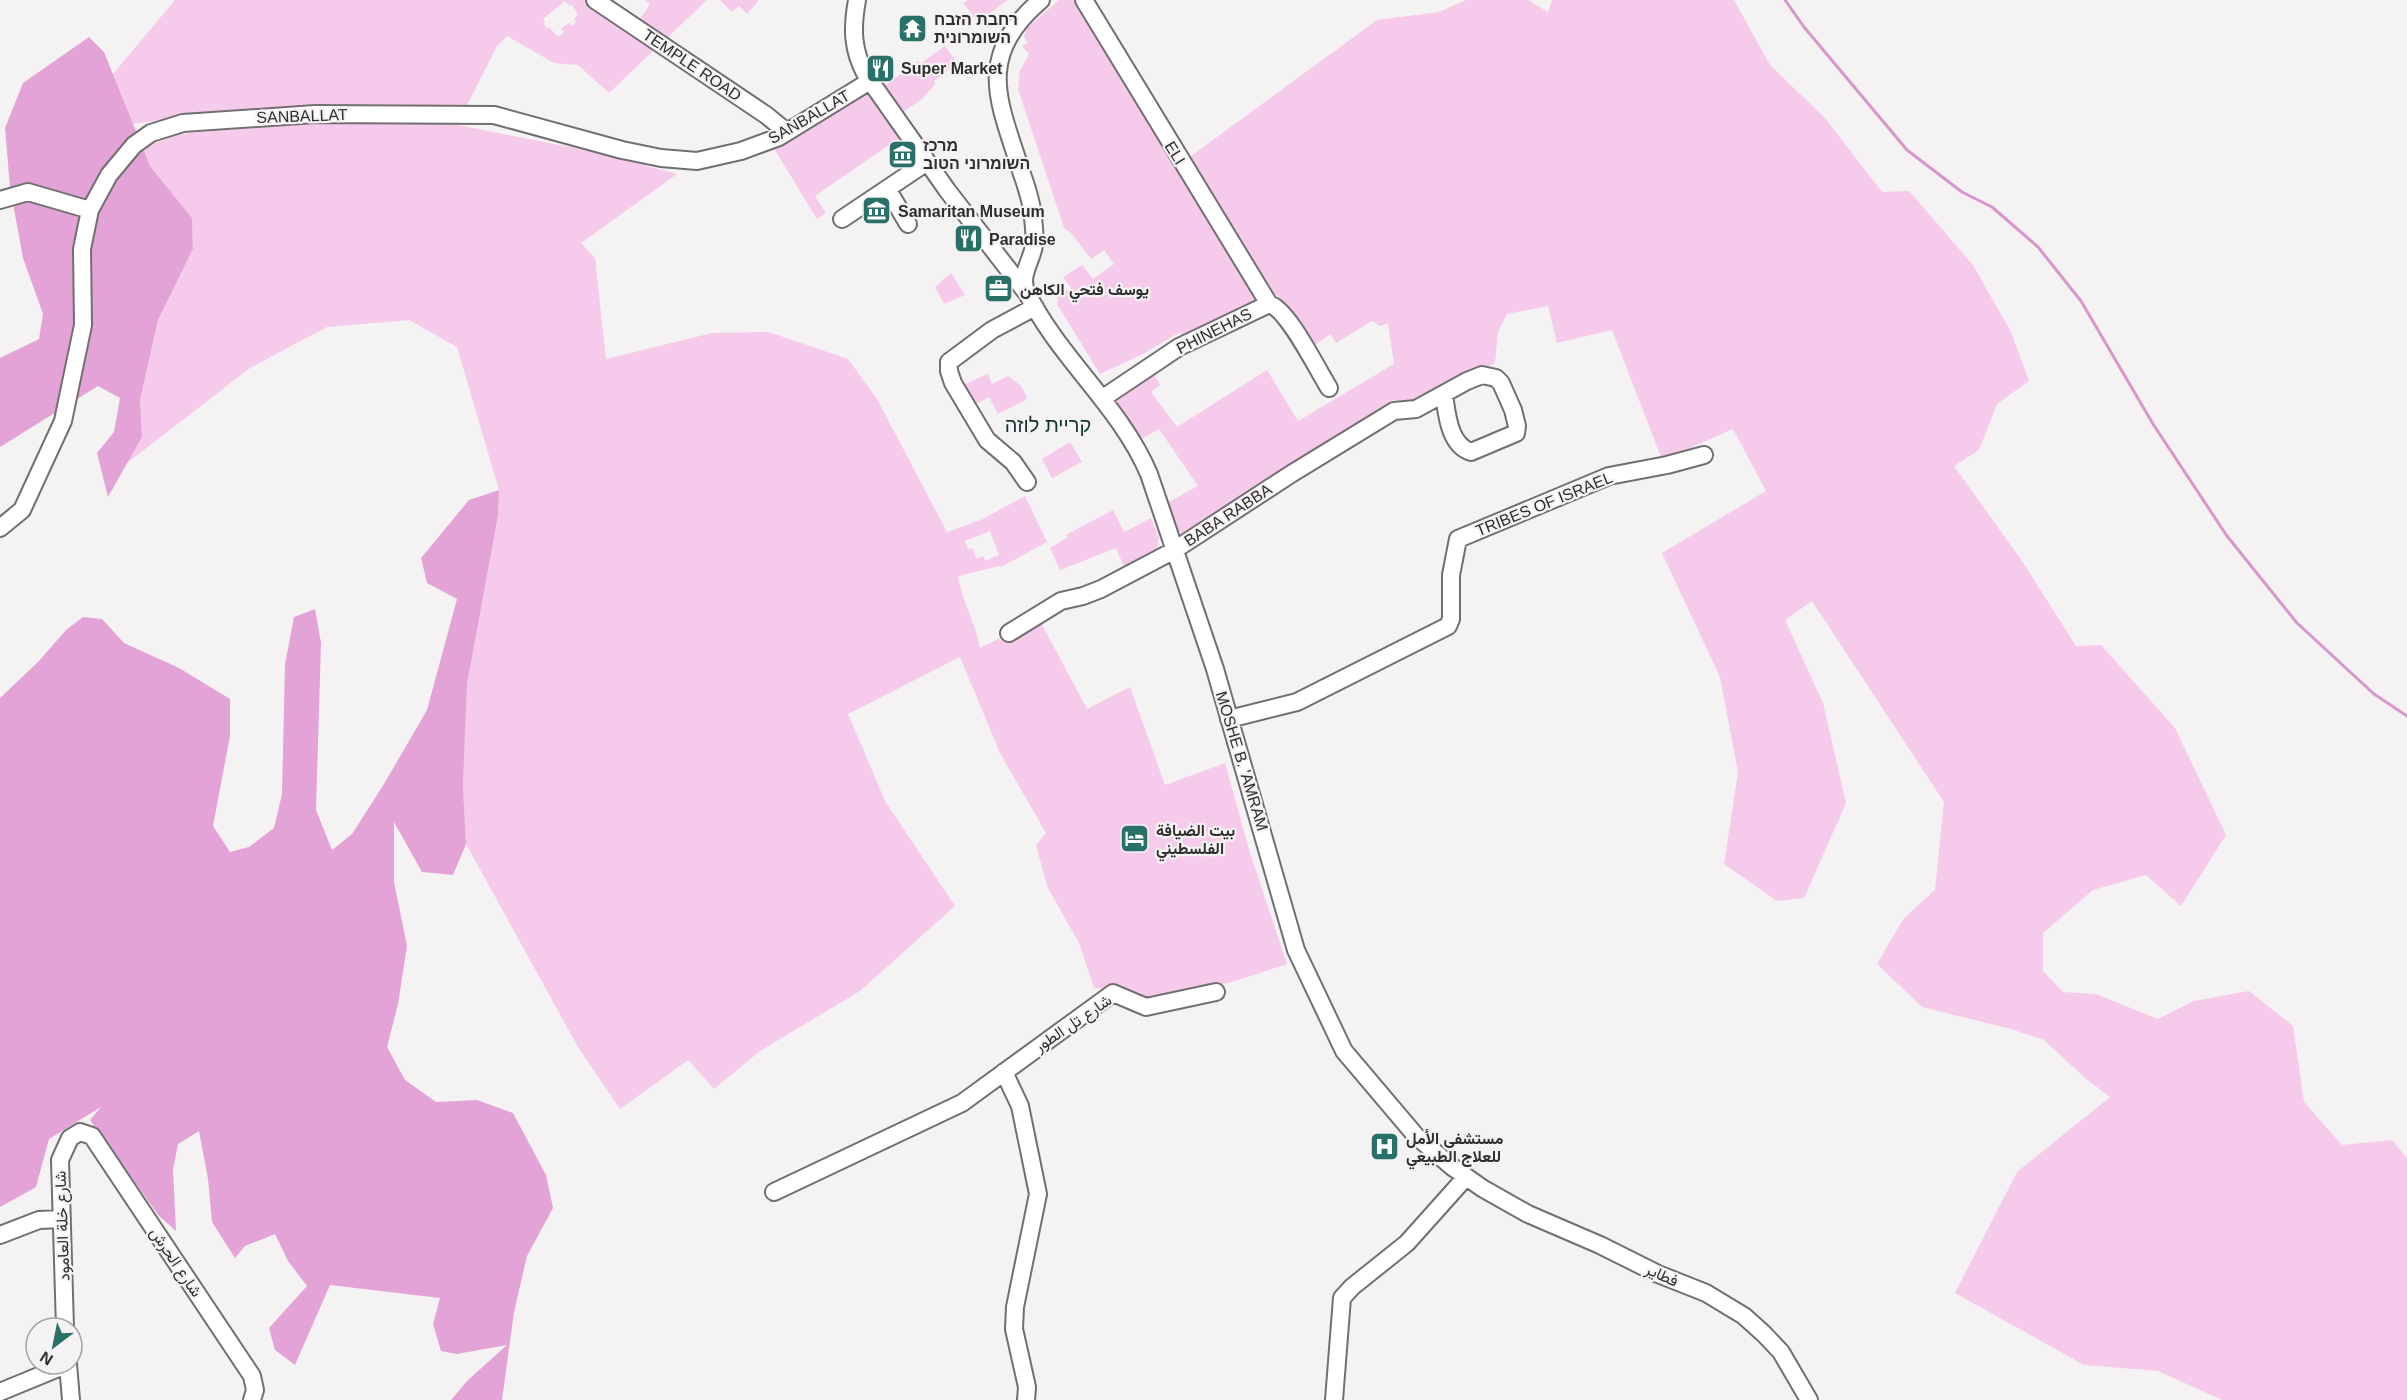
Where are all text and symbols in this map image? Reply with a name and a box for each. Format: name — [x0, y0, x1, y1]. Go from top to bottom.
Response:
place label: רחבת הזבח השומרונית — [934, 11, 1018, 46]
temple icon: רחבת הזבח השומרונית — [897, 12, 929, 44]
street label: TEMPLE ROAD — [640, 26, 744, 104]
restaurant icon: Super Market — [864, 52, 896, 84]
place label: Super Market — [901, 60, 1003, 77]
street label: SANBALLAT — [765, 87, 853, 147]
street label: SANBALLAT — [256, 106, 348, 126]
place label: מרכז השומרוני הטוב — [923, 137, 1030, 172]
museum icon: מרכז השומרוני הטוב — [886, 138, 918, 170]
street label: ELI — [1161, 138, 1189, 168]
museum icon: Samaritan Museum — [861, 195, 893, 227]
place label: Samaritan Museum — [898, 203, 1045, 220]
restaurant icon: Paradise — [952, 223, 984, 255]
place label: Paradise — [989, 231, 1056, 248]
office icon: يوسف فتحي الكاهن — [983, 273, 1015, 305]
place label: يوسف فتحي الكاهن — [1020, 281, 1149, 303]
street label: PHINEHAS — [1174, 305, 1254, 357]
district label: קריית לוזה — [1005, 414, 1091, 436]
street label: TRIBES OF ISRAEL — [1473, 469, 1615, 539]
street label: BABA RABBA — [1181, 480, 1275, 549]
street label: MOSHE B. 'AMRAM — [1213, 689, 1271, 833]
place label: بيت الضيافة الفلسطيني — [1156, 822, 1235, 862]
hotel icon: بيت الضيافة الفلسطيني — [1119, 823, 1151, 855]
street label: شارع تل الطور — [1031, 991, 1116, 1058]
place label: مستشفى الأمل للعلاج الطبيعي — [1406, 1129, 1504, 1170]
hospital icon: مستشفى الأمل للعلاج الطبيعي — [1369, 1131, 1401, 1163]
street label: شارع خلة العامود — [52, 1171, 75, 1281]
street label: شارع الحرش — [144, 1224, 205, 1301]
street label: فطاير — [1641, 1260, 1681, 1292]
north arrow — [24, 1316, 84, 1376]
text: N — [37, 1348, 56, 1369]

